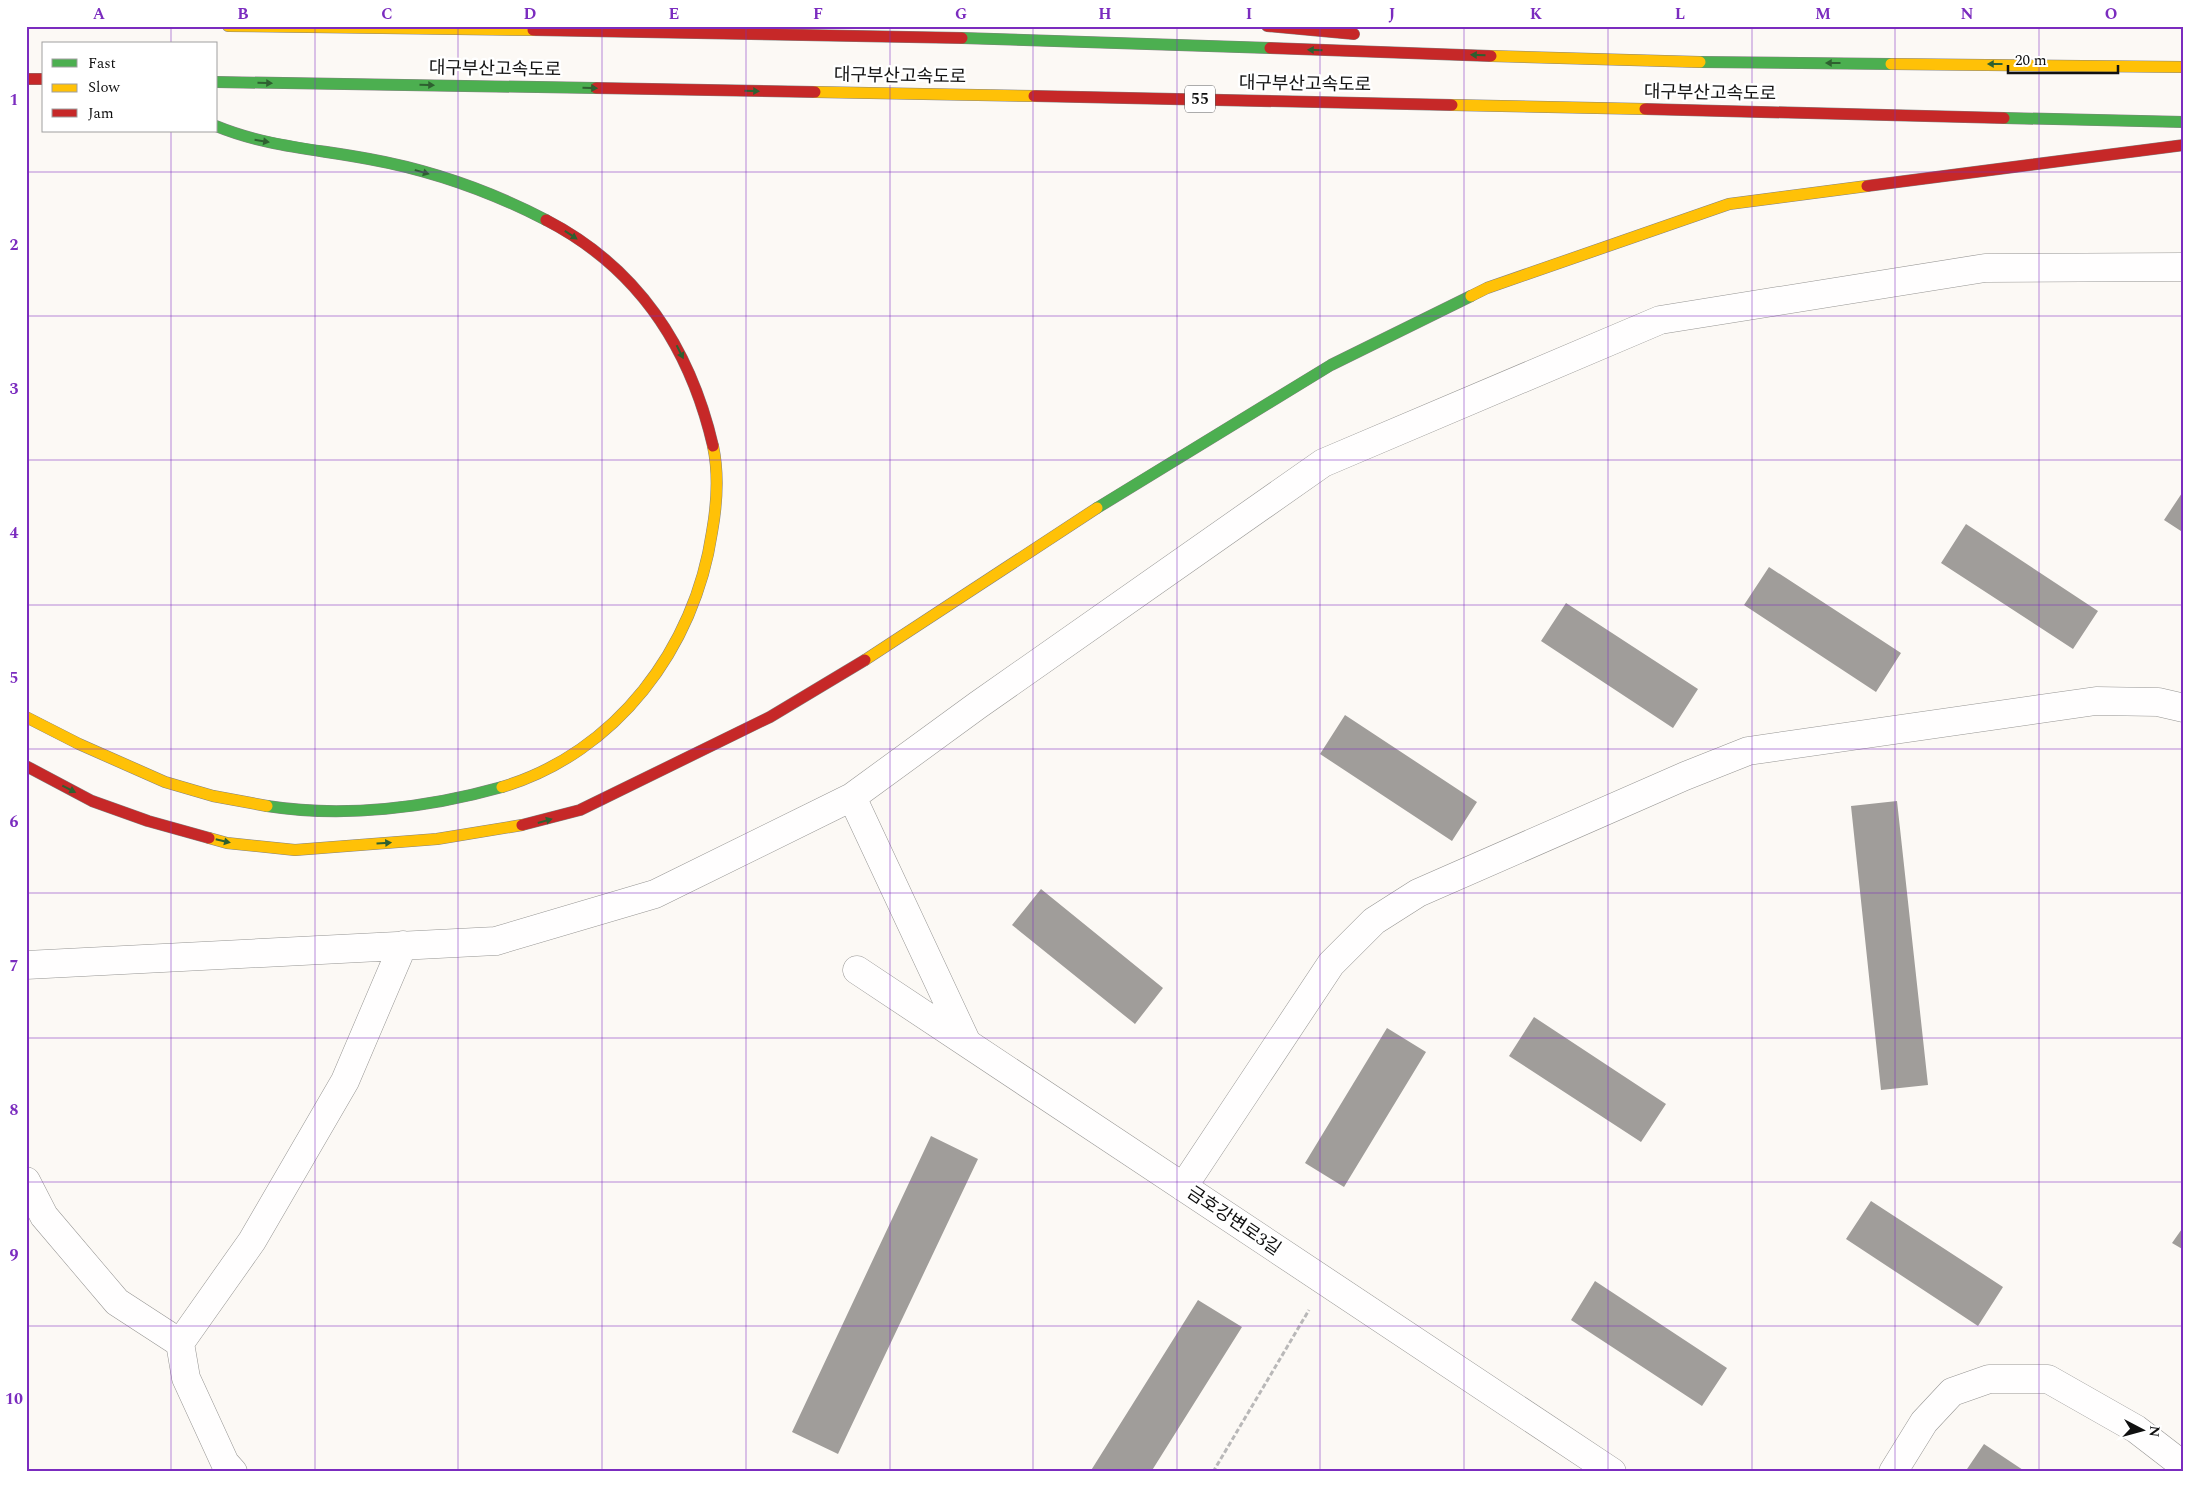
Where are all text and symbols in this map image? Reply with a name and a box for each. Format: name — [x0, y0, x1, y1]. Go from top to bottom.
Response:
text: A — [93, 2, 106, 26]
text: B — [237, 2, 249, 26]
text: C — [381, 2, 393, 26]
text: D — [524, 2, 537, 26]
text: E — [669, 2, 679, 26]
text: F — [813, 2, 823, 26]
text: G — [955, 2, 967, 26]
text: H — [1098, 2, 1112, 26]
text: I — [1246, 2, 1252, 26]
text: J — [1389, 2, 1396, 26]
text: K — [1530, 2, 1543, 26]
text: L — [1675, 2, 1685, 26]
text: M — [1815, 2, 1831, 26]
text: N — [1960, 2, 1974, 26]
text: O — [2105, 2, 2117, 26]
legend — [42, 42, 218, 132]
scale bar — [2008, 42, 2118, 74]
one-way arrow — [1307, 45, 1323, 53]
text: 20 m — [2015, 49, 2047, 72]
one-way arrow — [1469, 51, 1485, 59]
text: Fast — [88, 52, 116, 75]
street label: 대구부산고속도로 — [429, 54, 561, 84]
one-way arrow — [1824, 59, 1840, 67]
one-way arrow — [1987, 60, 2003, 68]
street label: 대구부산고속도로 — [834, 61, 966, 91]
street label: 대구부산고속도로 — [1239, 69, 1371, 99]
text: Slow — [88, 76, 120, 99]
street label: 대구부산고속도로 — [1644, 78, 1776, 108]
one-way arrow — [257, 79, 273, 87]
one-way arrow — [420, 82, 436, 90]
one-way arrow — [582, 84, 598, 92]
road number: 55 — [1185, 86, 1215, 112]
one-way arrow — [745, 87, 761, 95]
text: 1 — [10, 88, 18, 112]
text: Jam — [88, 102, 114, 125]
one-way arrow — [255, 138, 271, 146]
one-way arrow — [414, 169, 429, 177]
one-way arrow — [564, 230, 578, 240]
text: 2 — [10, 233, 19, 257]
one-way arrow — [676, 344, 684, 359]
text: 3 — [10, 377, 19, 401]
text: 4 — [10, 521, 19, 545]
text: 5 — [10, 666, 18, 690]
one-way arrow — [62, 785, 77, 793]
text: 6 — [10, 810, 19, 834]
one-way arrow — [538, 816, 553, 824]
one-way arrow — [215, 837, 230, 845]
one-way arrow — [377, 838, 393, 846]
text: 7 — [10, 954, 19, 978]
text: 8 — [10, 1098, 19, 1122]
street label: 금호강변로3길 — [1182, 1180, 1286, 1262]
text: 9 — [10, 1243, 19, 1267]
text: 10 — [5, 1387, 23, 1411]
north arrow — [2118, 1406, 2168, 1456]
text: N — [2143, 1425, 2165, 1438]

